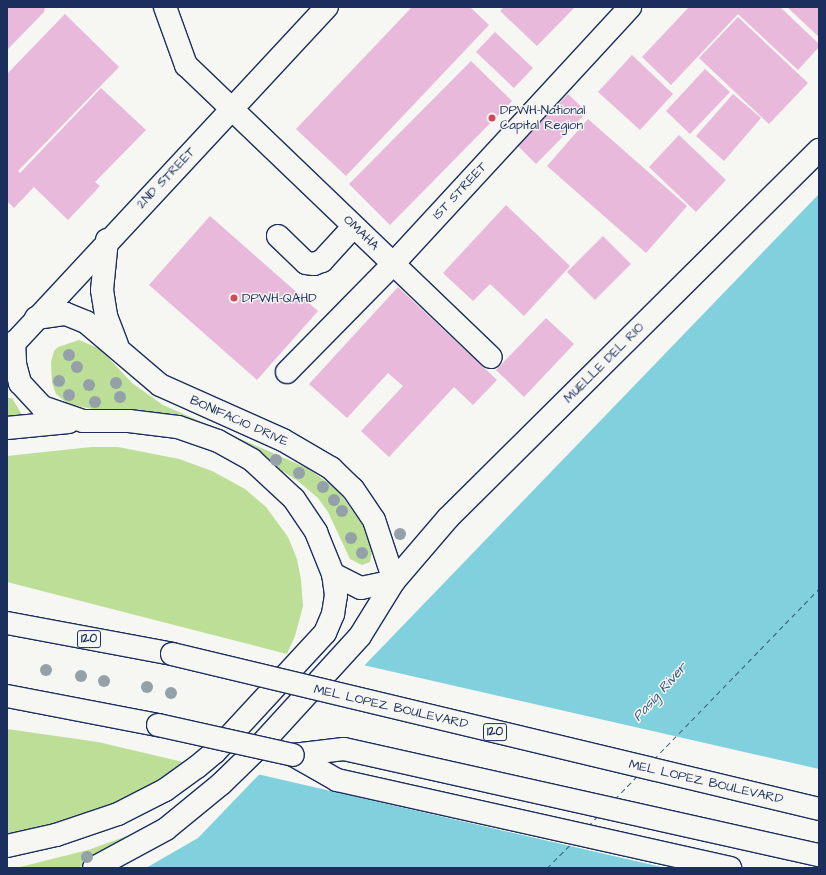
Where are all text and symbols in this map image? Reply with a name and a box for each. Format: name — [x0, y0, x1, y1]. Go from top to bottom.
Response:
place label: DPWH-National Capital Region — [500, 103, 585, 134]
marker: DPWH-National Capital Region — [487, 113, 497, 123]
street label: 2ND STREET — [134, 144, 198, 212]
street label: 1ST STREET — [430, 159, 490, 223]
street label: OMAHA — [340, 212, 382, 254]
place label: DPWH-QAHD — [242, 290, 317, 306]
marker: DPWH-QAHD — [229, 293, 239, 303]
street label: MUELLE DEL RIO — [561, 320, 647, 406]
street label: BONIFACIO DRIVE — [187, 392, 291, 450]
road number: 120 — [77, 629, 101, 649]
water label: Pasig River — [629, 659, 691, 725]
street label: MEL LOPEZ BOULEVARD — [312, 682, 470, 732]
road number: 120 — [483, 722, 507, 742]
street label: MEL LOPEZ BOULEVARD — [627, 757, 785, 807]

